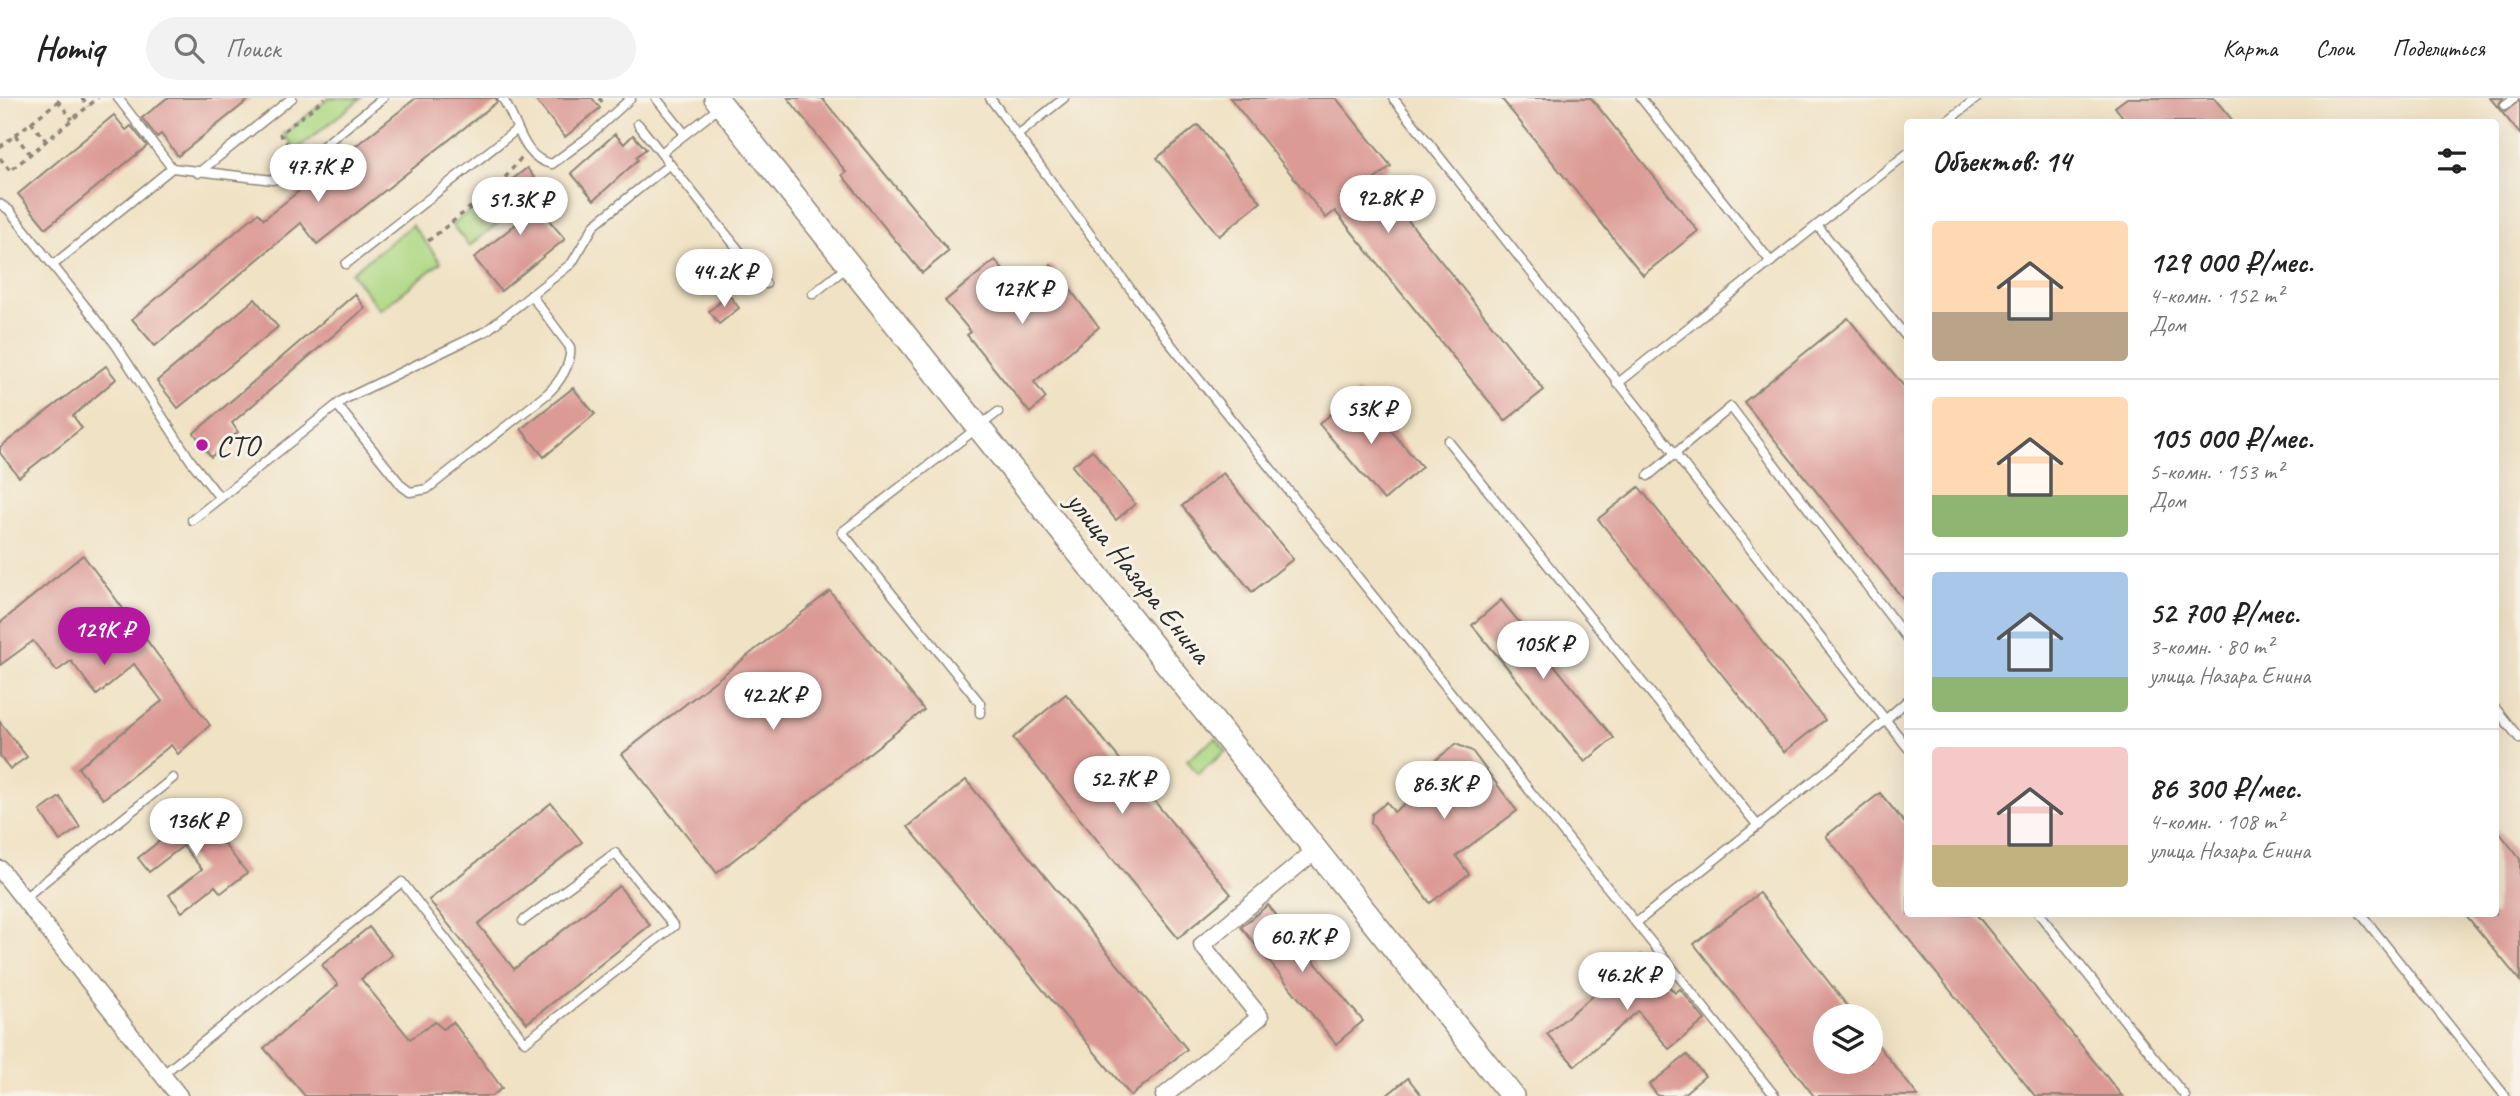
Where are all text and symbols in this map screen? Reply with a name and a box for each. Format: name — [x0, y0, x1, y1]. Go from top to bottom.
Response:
search box — [146, 17, 636, 80]
text: Homiq — [35, 27, 104, 69]
icon: search — [170, 29, 208, 67]
text: Поиск — [226, 32, 280, 65]
text: Карта — [2223, 33, 2277, 63]
text: Слои — [2315, 33, 2354, 63]
text: Поделиться — [2392, 33, 2485, 63]
text: Объектов: 14 — [1932, 142, 2071, 180]
icon: filters — [2433, 142, 2471, 180]
pin: 47.7K ₽ — [253, 144, 383, 204]
text: 47.7K ₽ — [286, 152, 350, 181]
pin: 92.8K ₽ — [1323, 176, 1453, 235]
pin: 51.3K ₽ — [455, 178, 585, 237]
text: 92.8K ₽ — [1356, 183, 1420, 212]
text: 51.3K ₽ — [488, 185, 552, 214]
text: 129 000 ₽/мес. — [2149, 243, 2313, 281]
icon: home — [1988, 249, 2072, 333]
pin: 44.2K ₽ — [659, 250, 789, 309]
text: 44.2K ₽ — [692, 257, 756, 286]
pin: 127K ₽ — [965, 266, 1079, 326]
text: 127K ₽ — [992, 274, 1052, 303]
text: 4-комн. · 152 m² — [2149, 281, 2283, 310]
text: Дом — [2149, 310, 2186, 339]
pin: 53K ₽ — [1322, 386, 1420, 446]
text: 53K ₽ — [1346, 394, 1396, 423]
text: 105 000 ₽/мес. — [2149, 419, 2313, 457]
icon: home — [1988, 425, 2072, 509]
place label: СТО — [216, 426, 262, 464]
marker: СТО — [194, 437, 210, 453]
text: 5-комн. · 153 m² — [2149, 457, 2283, 486]
street label: улица Назара Енина — [1057, 482, 1221, 672]
text: Дом — [2149, 486, 2186, 515]
text: 52 700 ₽/мес. — [2149, 594, 2299, 632]
icon: home — [1988, 600, 2072, 684]
pin: 129K ₽ — [47, 608, 161, 667]
text: 129K ₽ — [74, 615, 134, 644]
pin: 105K ₽ — [1486, 622, 1600, 681]
text: 105K ₽ — [1513, 629, 1573, 658]
text: 3-комн. · 80 m² — [2149, 632, 2273, 661]
text: улица Назара Енина — [2149, 661, 2310, 690]
pin: 42.2K ₽ — [708, 672, 838, 732]
text: 42.2K ₽ — [741, 680, 805, 709]
pin: 52.7K ₽ — [1057, 756, 1187, 816]
pin: 86.3K ₽ — [1379, 762, 1509, 821]
text: 52.7K ₽ — [1090, 764, 1154, 793]
text: 86.3K ₽ — [1411, 769, 1477, 798]
text: 86 300 ₽/мес. — [2149, 769, 2301, 807]
icon: home — [1988, 775, 2072, 859]
pin: 136K ₽ — [139, 798, 253, 858]
text: 136K ₽ — [166, 806, 226, 835]
text: 4-комн. · 108 m² — [2149, 807, 2283, 836]
text: улица Назара Енина — [2149, 836, 2310, 865]
pin: 60.7K ₽ — [1237, 914, 1367, 974]
text: 60.7K ₽ — [1269, 922, 1335, 951]
pin: 46.2K ₽ — [1562, 953, 1692, 1012]
text: 46.2K ₽ — [1594, 960, 1660, 989]
map controls — [1813, 1004, 1883, 1074]
button: layers — [1813, 1004, 1883, 1074]

